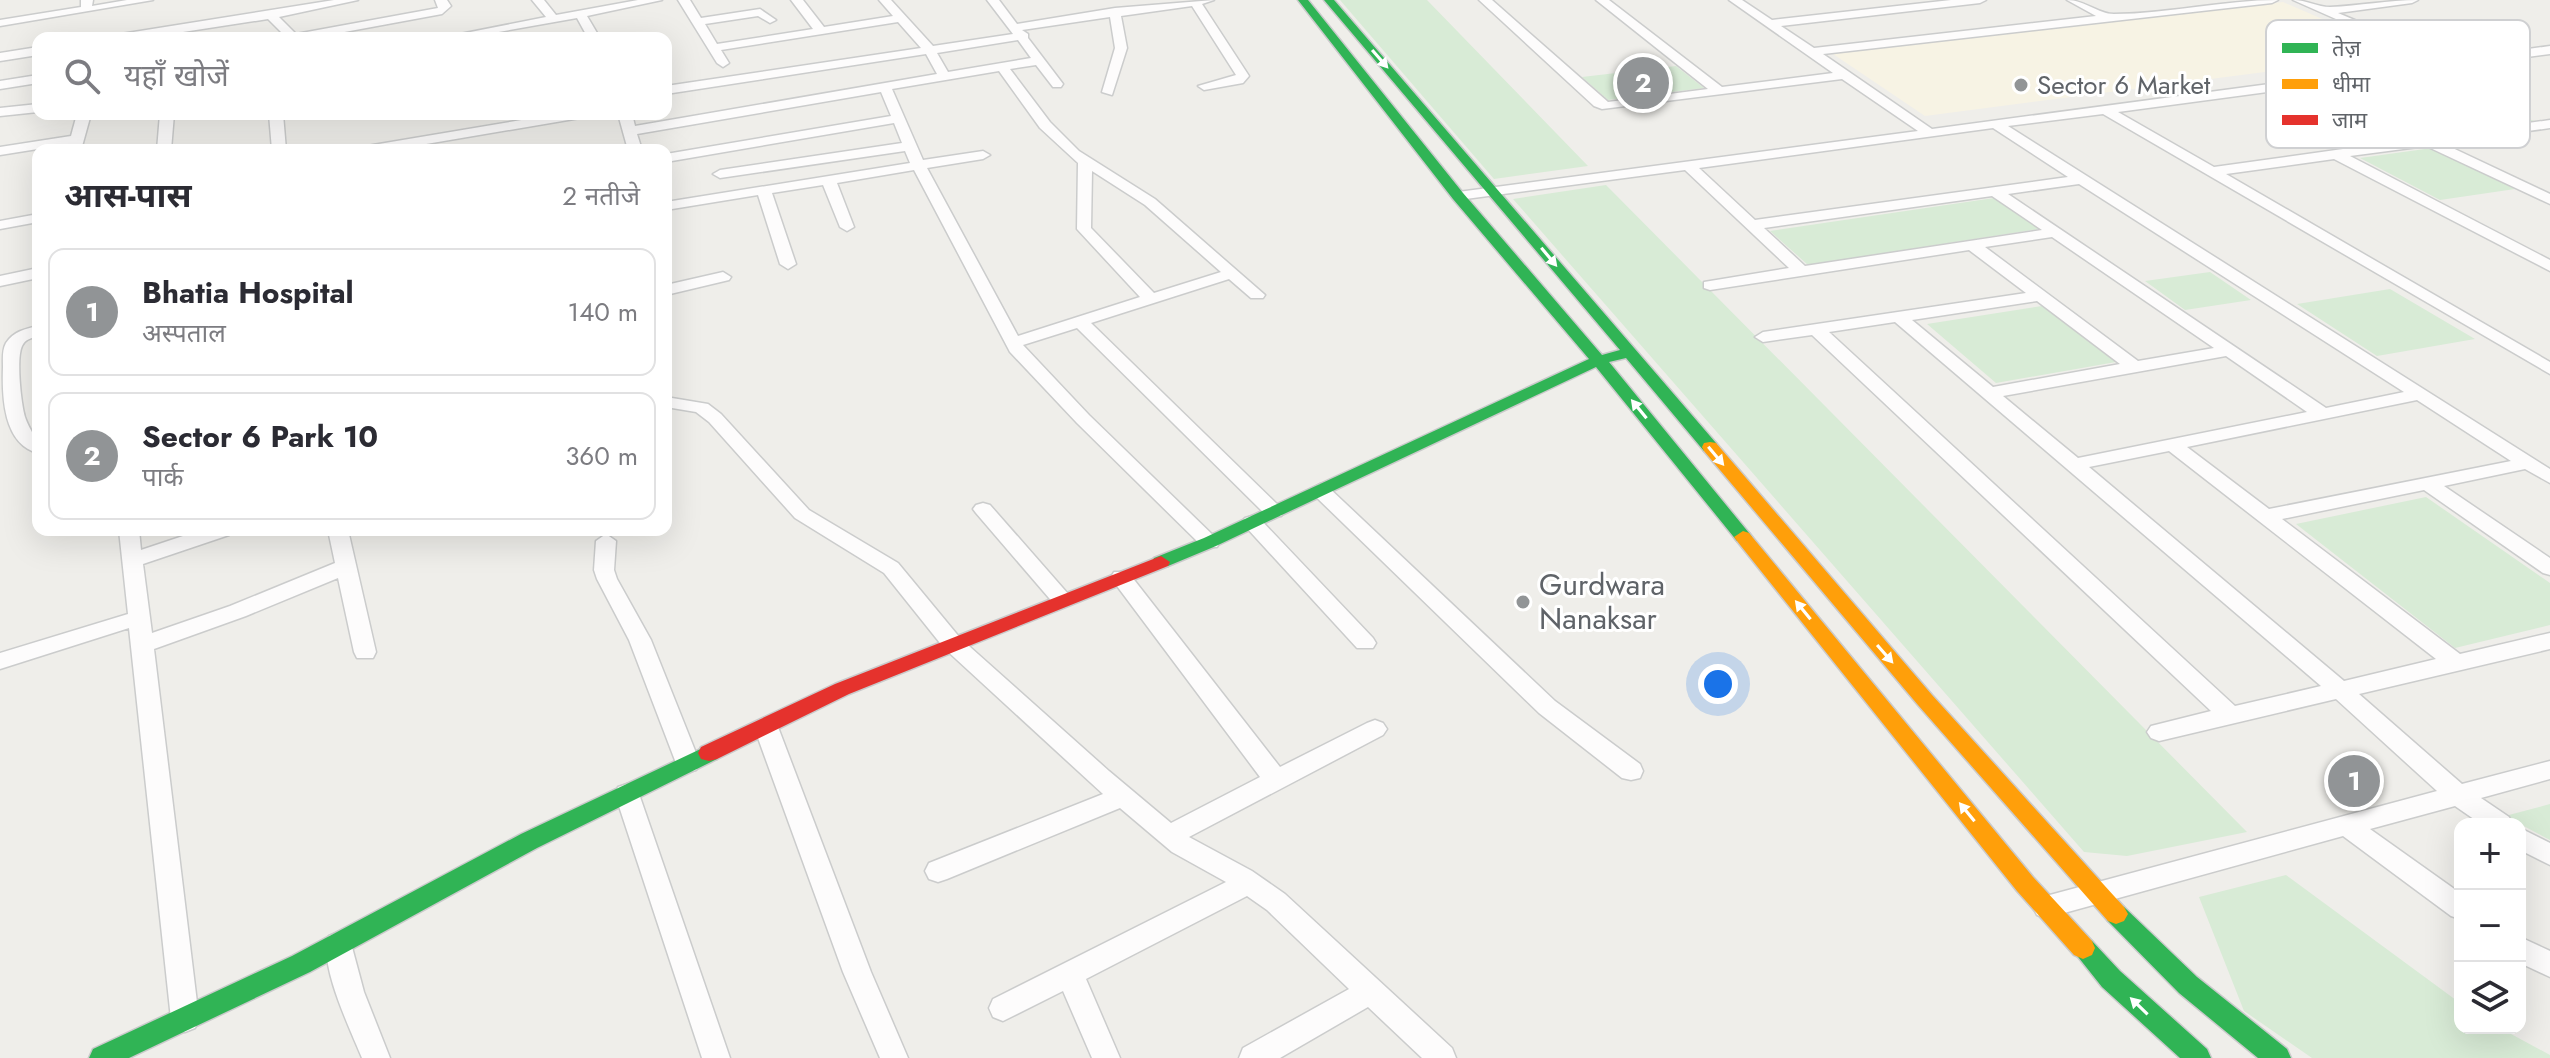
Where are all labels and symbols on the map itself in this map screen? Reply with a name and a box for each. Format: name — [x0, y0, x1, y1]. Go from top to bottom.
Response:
legend — [2266, 20, 2530, 148]
text: तेज़ — [2332, 32, 2362, 64]
one-way arrow — [1371, 49, 1388, 69]
pin: 2 — [1617, 53, 1669, 113]
place label: Sector 6 Market — [2037, 66, 2211, 104]
text: धीमा — [2332, 68, 2370, 100]
marker: Sector 6 Market — [2012, 76, 2030, 94]
text: जाम — [2332, 104, 2368, 136]
one-way arrow — [1540, 247, 1557, 267]
one-way arrow — [1631, 399, 1648, 419]
one-way arrow — [1707, 446, 1724, 466]
place label: Gurdwara Nanaksar — [1539, 563, 1665, 640]
marker: Gurdwara Nanaksar — [1514, 593, 1532, 611]
one-way arrow — [1794, 600, 1811, 621]
one-way arrow — [1876, 643, 1893, 663]
your location — [1698, 664, 1738, 704]
pin: 1 — [2328, 751, 2380, 811]
one-way arrow — [1959, 802, 1976, 822]
one-way arrow — [2130, 997, 2149, 1015]

